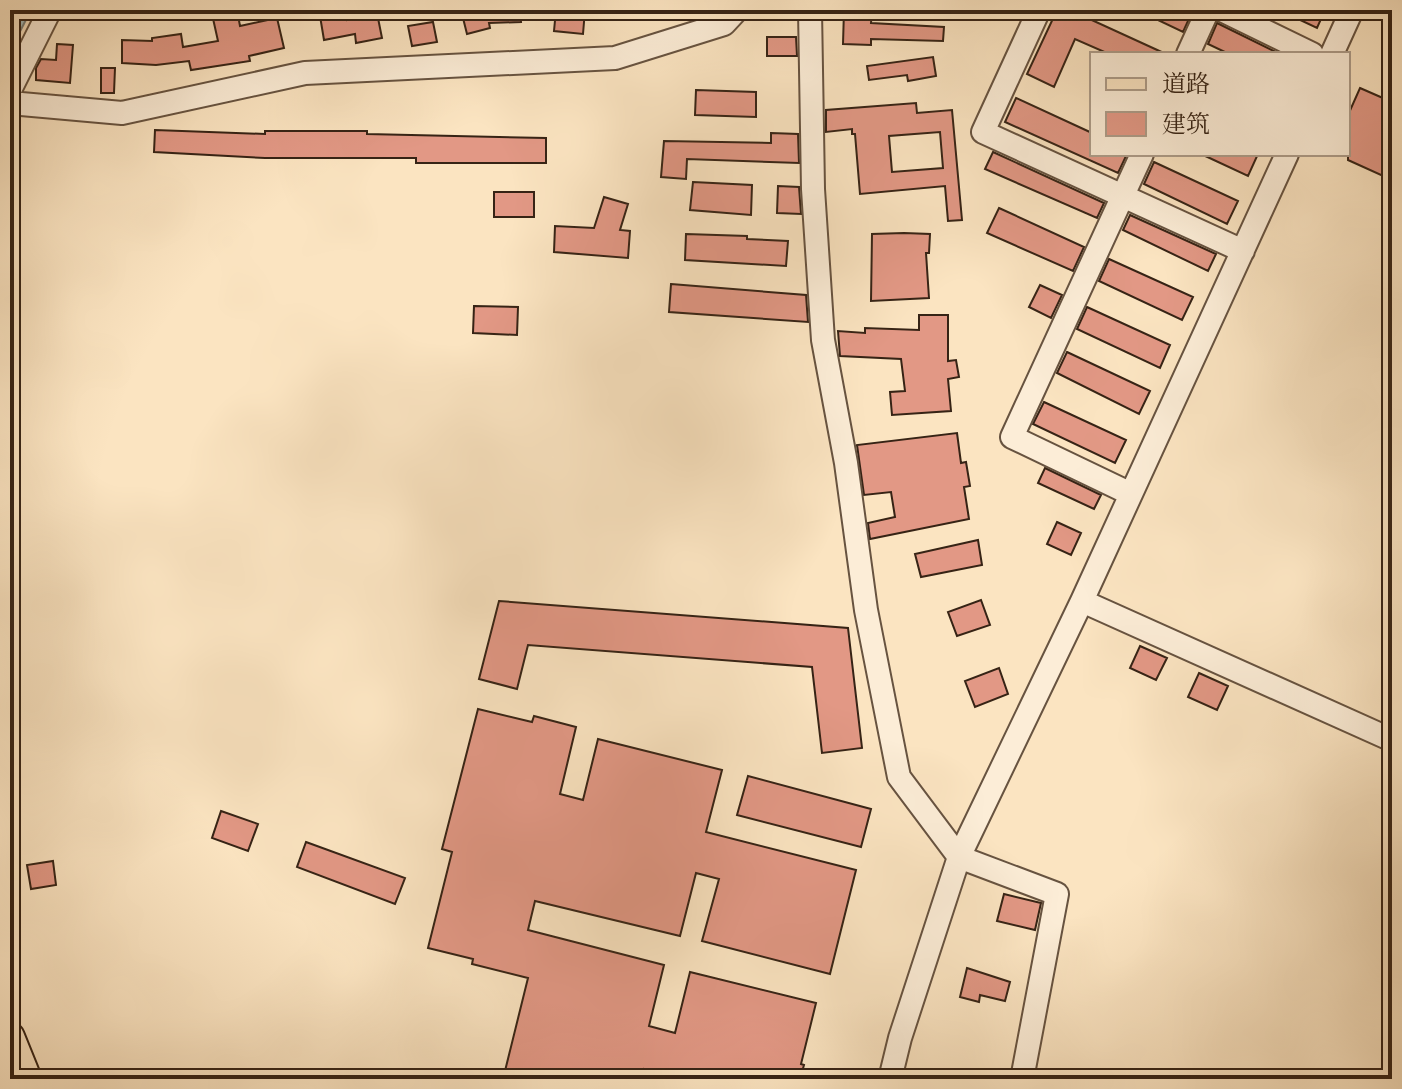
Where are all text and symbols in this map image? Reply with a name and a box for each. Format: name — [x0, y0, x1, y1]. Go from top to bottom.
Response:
legend — [1090, 52, 1350, 156]
text: 道路 — [1162, 70, 1210, 101]
text: 建筑 — [1162, 110, 1210, 141]

